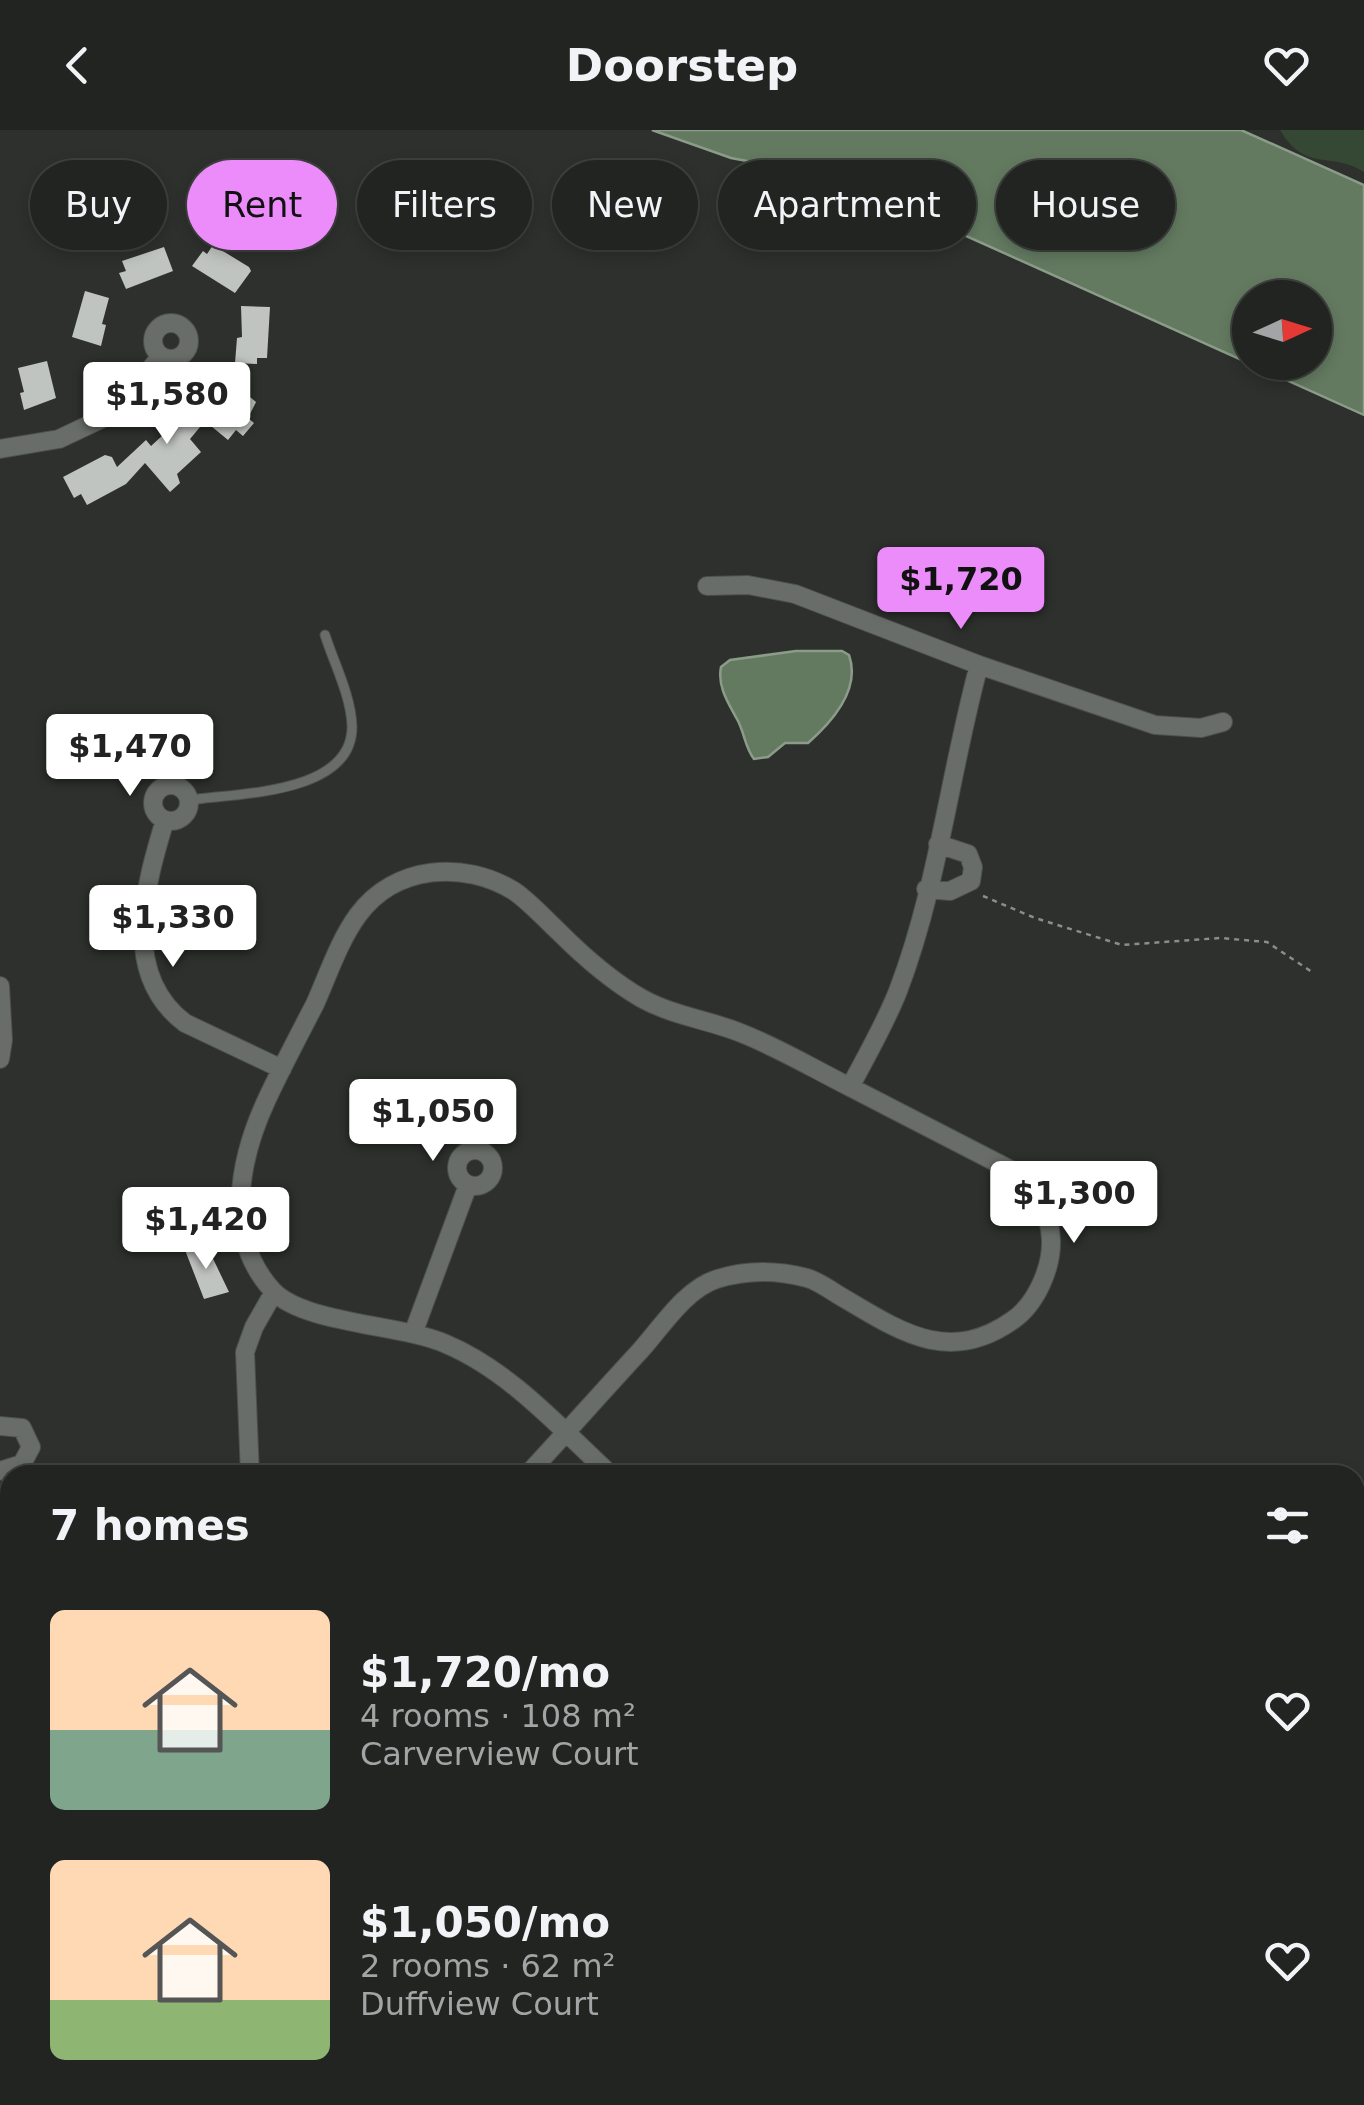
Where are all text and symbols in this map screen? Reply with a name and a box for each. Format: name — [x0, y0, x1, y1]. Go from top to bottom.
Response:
icon: back — [50, 38, 105, 93]
icon: heart — [1259, 38, 1314, 93]
text: Doorstep — [566, 39, 798, 92]
chip: Buy — [30, 160, 167, 250]
chip: Rent — [187, 160, 337, 250]
chip: Filters — [357, 160, 532, 250]
chip: New — [552, 160, 698, 250]
chip: Apartment — [718, 160, 976, 250]
chip: House — [996, 160, 1175, 250]
north arrow — [1232, 280, 1332, 380]
map controls — [1232, 280, 1332, 380]
pin: $1,580 — [86, 362, 248, 447]
text: $1,580 — [105, 375, 229, 413]
pin: $1,720 — [880, 547, 1042, 632]
text: $1,720 — [899, 560, 1023, 598]
pin: $1,470 — [49, 714, 211, 799]
text: $1,470 — [68, 727, 192, 765]
pin: $1,330 — [92, 885, 254, 970]
text: $1,330 — [111, 898, 235, 936]
pin: $1,050 — [352, 1079, 514, 1164]
text: $1,050 — [371, 1092, 495, 1130]
pin: $1,300 — [993, 1161, 1155, 1246]
text: $1,300 — [1012, 1174, 1136, 1212]
pin: $1,420 — [125, 1187, 287, 1272]
text: $1,420 — [144, 1200, 268, 1238]
icon: filters — [1260, 1498, 1315, 1553]
text: 7 homes — [50, 1501, 250, 1550]
text: $1,720/mo — [360, 1648, 610, 1697]
icon: home — [130, 1650, 250, 1770]
icon: heart — [1260, 1683, 1315, 1738]
text: 4 rooms · 108 m² — [360, 1697, 636, 1735]
text: Carverview Court — [360, 1735, 639, 1773]
text: $1,050/mo — [360, 1898, 610, 1947]
icon: home — [130, 1900, 250, 2020]
icon: heart — [1260, 1933, 1315, 1988]
text: 2 rooms · 62 m² — [360, 1947, 615, 1985]
text: Duffview Court — [360, 1985, 599, 2023]

